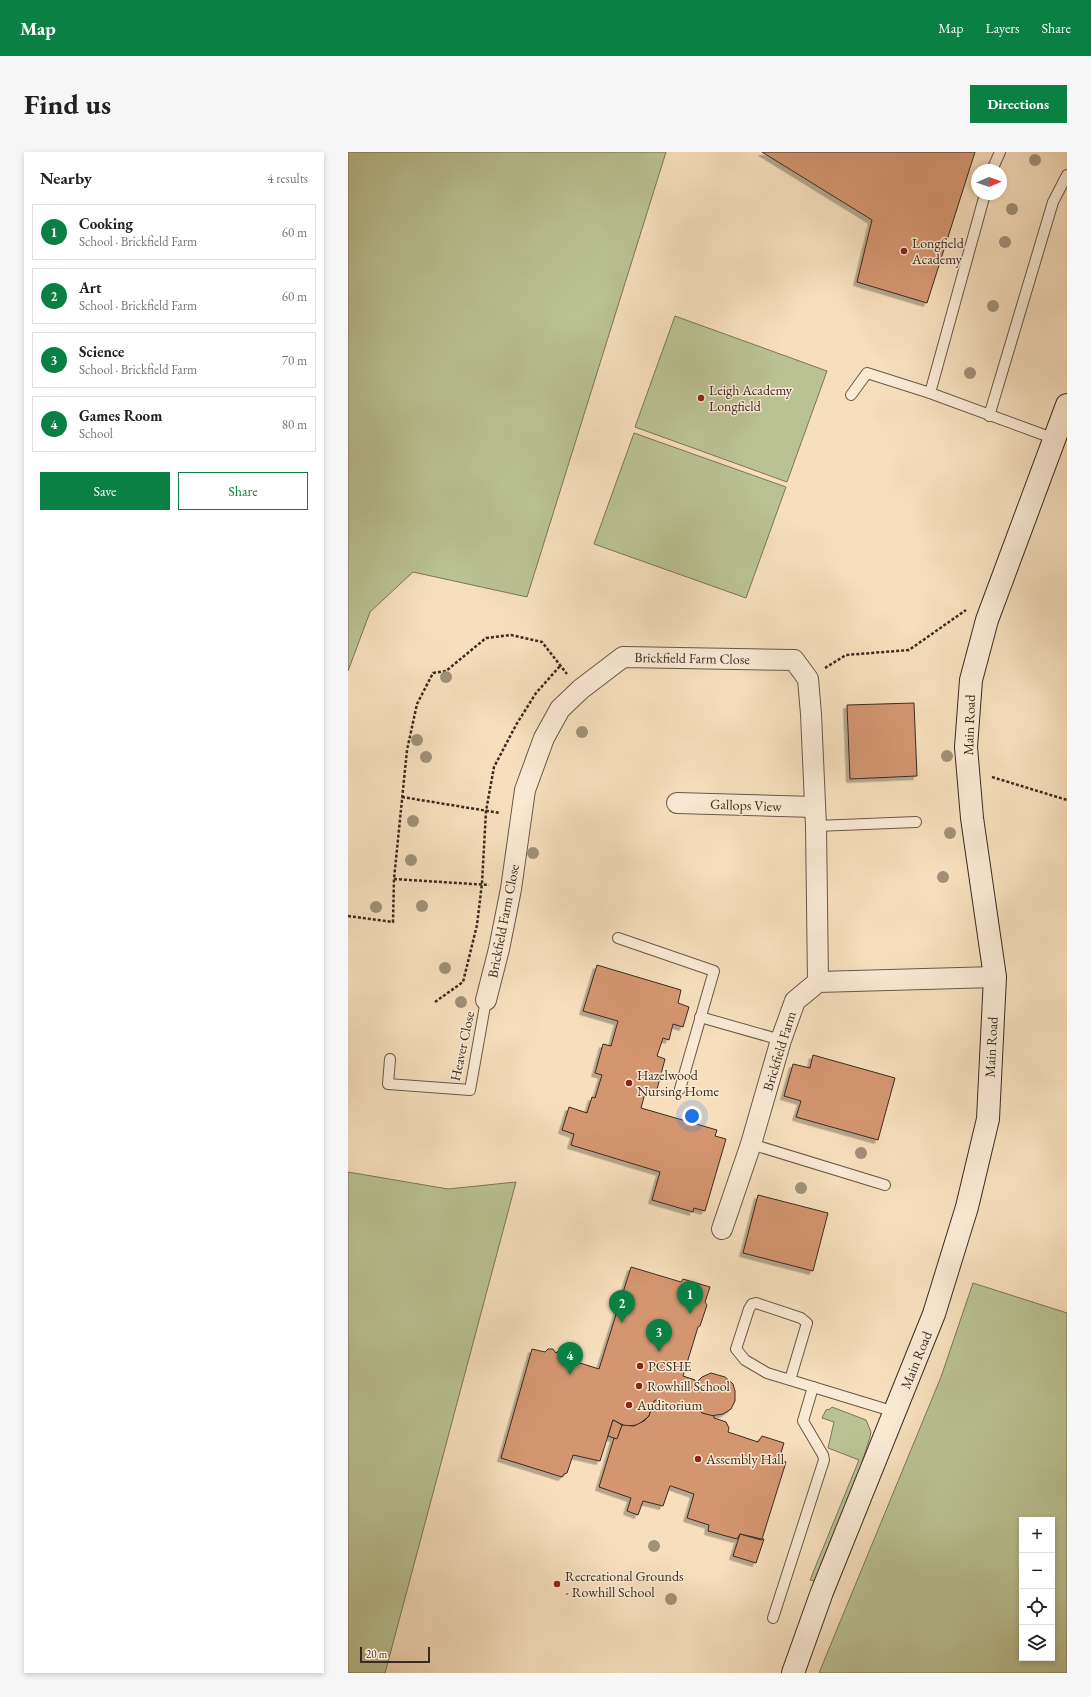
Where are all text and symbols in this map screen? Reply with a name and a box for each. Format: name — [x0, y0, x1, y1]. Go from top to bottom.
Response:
text: Map — [20, 16, 56, 41]
text: Map — [938, 19, 963, 37]
text: Layers — [985, 19, 1020, 37]
text: Share — [1042, 19, 1071, 37]
button: Directions — [970, 85, 1067, 123]
text: Find us — [24, 86, 111, 122]
north arrow — [971, 164, 1007, 200]
text: Nearby — [40, 167, 92, 189]
text: 4 results — [267, 170, 308, 187]
text: Cooking — [79, 214, 133, 233]
text: 1 — [51, 224, 57, 241]
text: 60 m — [282, 224, 307, 241]
text: School · Brickfield Farm — [79, 233, 197, 250]
place label: Longfield Academy — [911, 234, 965, 268]
marker: Longfield Academy — [899, 246, 909, 256]
text: Art — [79, 278, 102, 297]
text: 2 — [51, 288, 57, 305]
text: 60 m — [282, 288, 307, 305]
text: School · Brickfield Farm — [79, 297, 197, 314]
text: Science — [79, 342, 124, 361]
text: 3 — [51, 352, 57, 369]
text: 70 m — [282, 352, 307, 369]
text: School · Brickfield Farm — [79, 361, 197, 378]
place label: Leigh Academy Longfield — [709, 381, 793, 415]
marker: Leigh Academy Longfield — [696, 393, 706, 403]
text: Games Room — [79, 406, 162, 425]
text: 4 — [51, 416, 57, 433]
text: 80 m — [282, 416, 307, 433]
text: School — [79, 425, 113, 442]
button: Save — [40, 472, 170, 510]
button: Share — [178, 472, 308, 510]
street label: Brickfield Farm Close — [634, 648, 750, 668]
street label: Main Road — [959, 693, 979, 756]
street label: Gallops View — [710, 795, 783, 815]
street label: Brickfield Farm Close — [483, 862, 523, 979]
street label: Heaver Close — [446, 1009, 478, 1083]
street label: Brickfield Farm — [758, 1009, 800, 1093]
street label: Main Road — [980, 1015, 1002, 1078]
place label: Hazelwood Nursing Home — [637, 1066, 720, 1100]
marker: Hazelwood Nursing Home — [624, 1078, 634, 1088]
your location — [682, 1106, 702, 1126]
pin: 1 — [677, 1281, 703, 1314]
pin: 2 — [609, 1290, 635, 1323]
pin: 3 — [646, 1319, 672, 1352]
street label: Main Road — [896, 1328, 936, 1392]
pin: 4 — [557, 1342, 583, 1375]
place label: PCSHE — [648, 1357, 692, 1375]
marker: PCSHE — [635, 1361, 645, 1371]
place label: Rowhill School — [647, 1377, 731, 1395]
marker: Rowhill School — [634, 1381, 644, 1391]
place label: Auditorium — [636, 1396, 702, 1414]
marker: Auditorium — [624, 1400, 634, 1410]
place label: Assembly Hall — [705, 1450, 785, 1468]
marker: Assembly Hall — [693, 1454, 703, 1464]
map controls — [1019, 1517, 1055, 1661]
button: + — [1019, 1517, 1055, 1553]
button: − — [1019, 1553, 1055, 1589]
place label: Recreational Grounds - Rowhill School — [565, 1567, 684, 1601]
marker: Recreational Grounds - Rowhill School — [552, 1579, 562, 1589]
button: locate — [1019, 1589, 1055, 1625]
button: layers — [1019, 1625, 1055, 1661]
scale bar — [360, 1645, 430, 1664]
text: 20 m — [366, 1647, 387, 1661]

